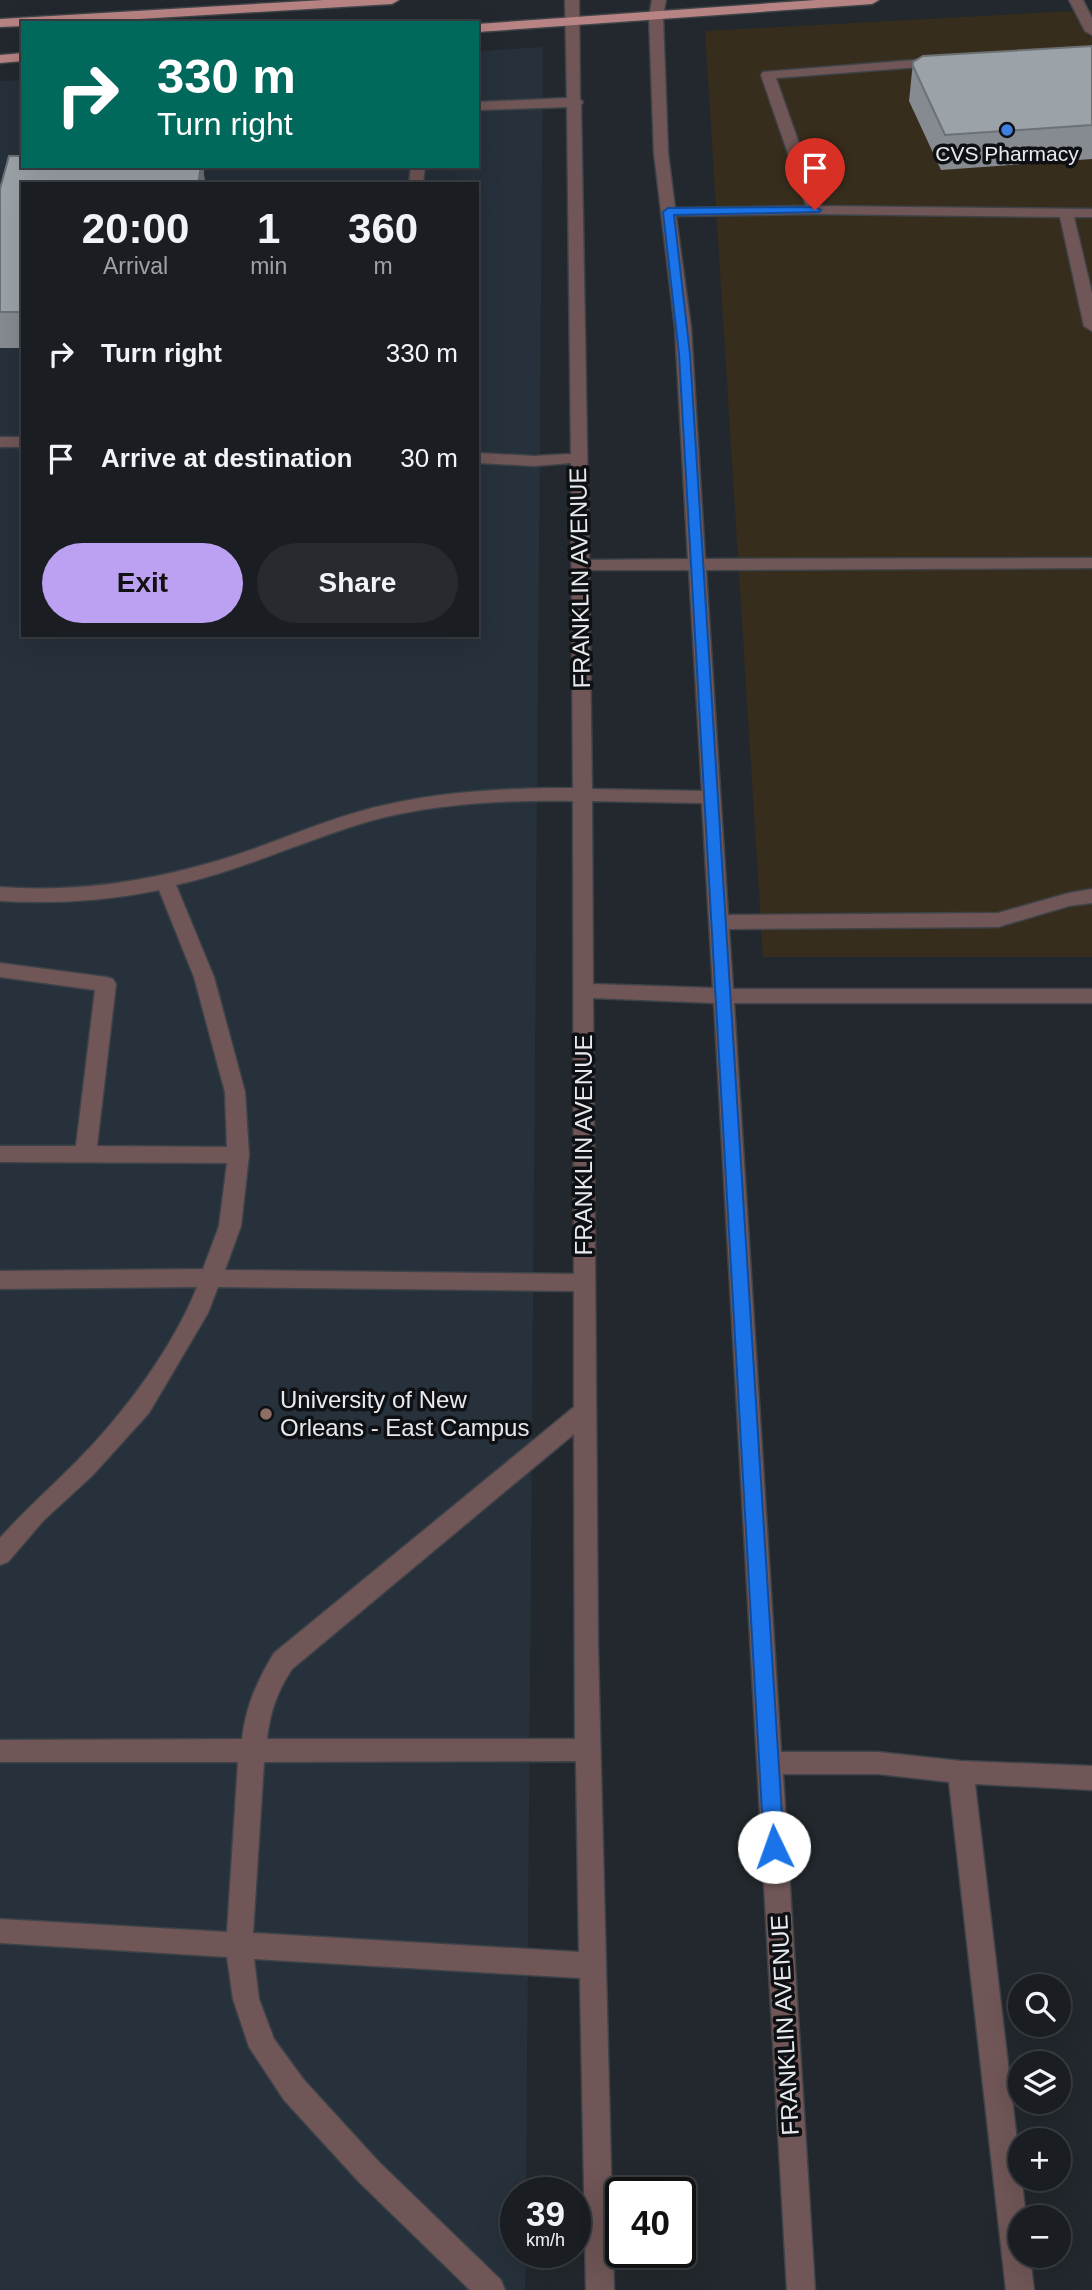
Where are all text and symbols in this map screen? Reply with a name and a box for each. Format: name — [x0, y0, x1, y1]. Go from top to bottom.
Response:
icon: right — [42, 49, 133, 140]
text: 330 m — [157, 49, 296, 103]
text: Turn right — [157, 106, 293, 142]
marker: CVS Pharmacy — [999, 122, 1015, 138]
pin — [785, 138, 845, 210]
place label: CVS Pharmacy — [935, 142, 1079, 165]
icon: arrive — [796, 149, 834, 187]
text: 20:00 — [82, 205, 189, 252]
text: 1 — [257, 205, 280, 252]
text: 360 — [348, 205, 418, 252]
text: Arrival — [103, 253, 168, 279]
text: min — [250, 253, 287, 279]
text: m — [374, 253, 393, 279]
icon: right — [42, 335, 80, 373]
text: Turn right — [101, 338, 222, 368]
text: 330 m — [386, 338, 458, 368]
icon: arrive — [42, 440, 80, 478]
text: Arrive at destination — [101, 443, 352, 473]
text: 30 m — [400, 443, 458, 473]
street label: FRANKLIN AVENUE — [564, 467, 595, 689]
button: Exit — [42, 543, 243, 623]
button: Share — [257, 543, 458, 623]
street label: FRANKLIN AVENUE — [570, 1035, 597, 1255]
place label: University of New Orleans - East Campus — [280, 1386, 529, 1441]
marker: University of New Orleans - East Campus — [258, 1406, 274, 1422]
position arrow — [737, 1810, 811, 1884]
street label: FRANKLIN AVENUE — [765, 1914, 804, 2136]
map controls — [1008, 1974, 1071, 2268]
button: search — [1008, 1974, 1071, 2037]
button: layers — [1008, 2051, 1071, 2114]
button: + — [1008, 2128, 1071, 2191]
speed limit sign: 40 — [605, 2177, 696, 2268]
text: 39 — [526, 2194, 565, 2233]
button: − — [1008, 2205, 1071, 2268]
text: km/h — [526, 2230, 565, 2250]

